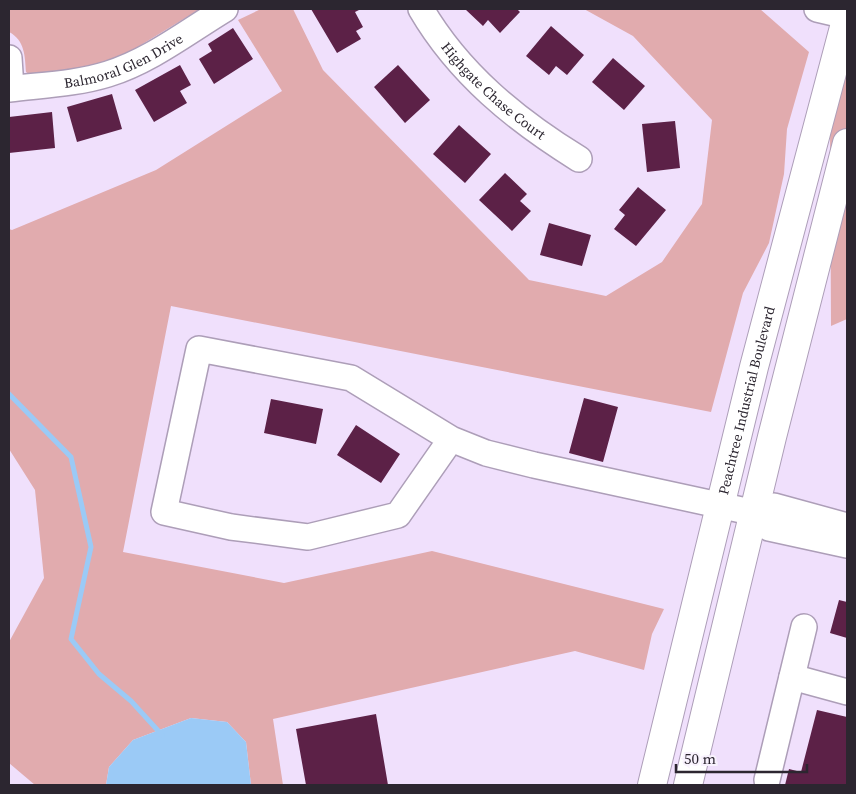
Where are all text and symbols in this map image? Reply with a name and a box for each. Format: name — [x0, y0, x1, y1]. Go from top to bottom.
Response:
street label: Balmoral Glen Drive — [63, 29, 187, 93]
street label: Highgate Chase Court — [437, 38, 550, 144]
street label: Peachtree Industrial Boulevard — [713, 304, 780, 497]
scale bar — [676, 742, 807, 774]
text: 50 m — [684, 748, 716, 769]

